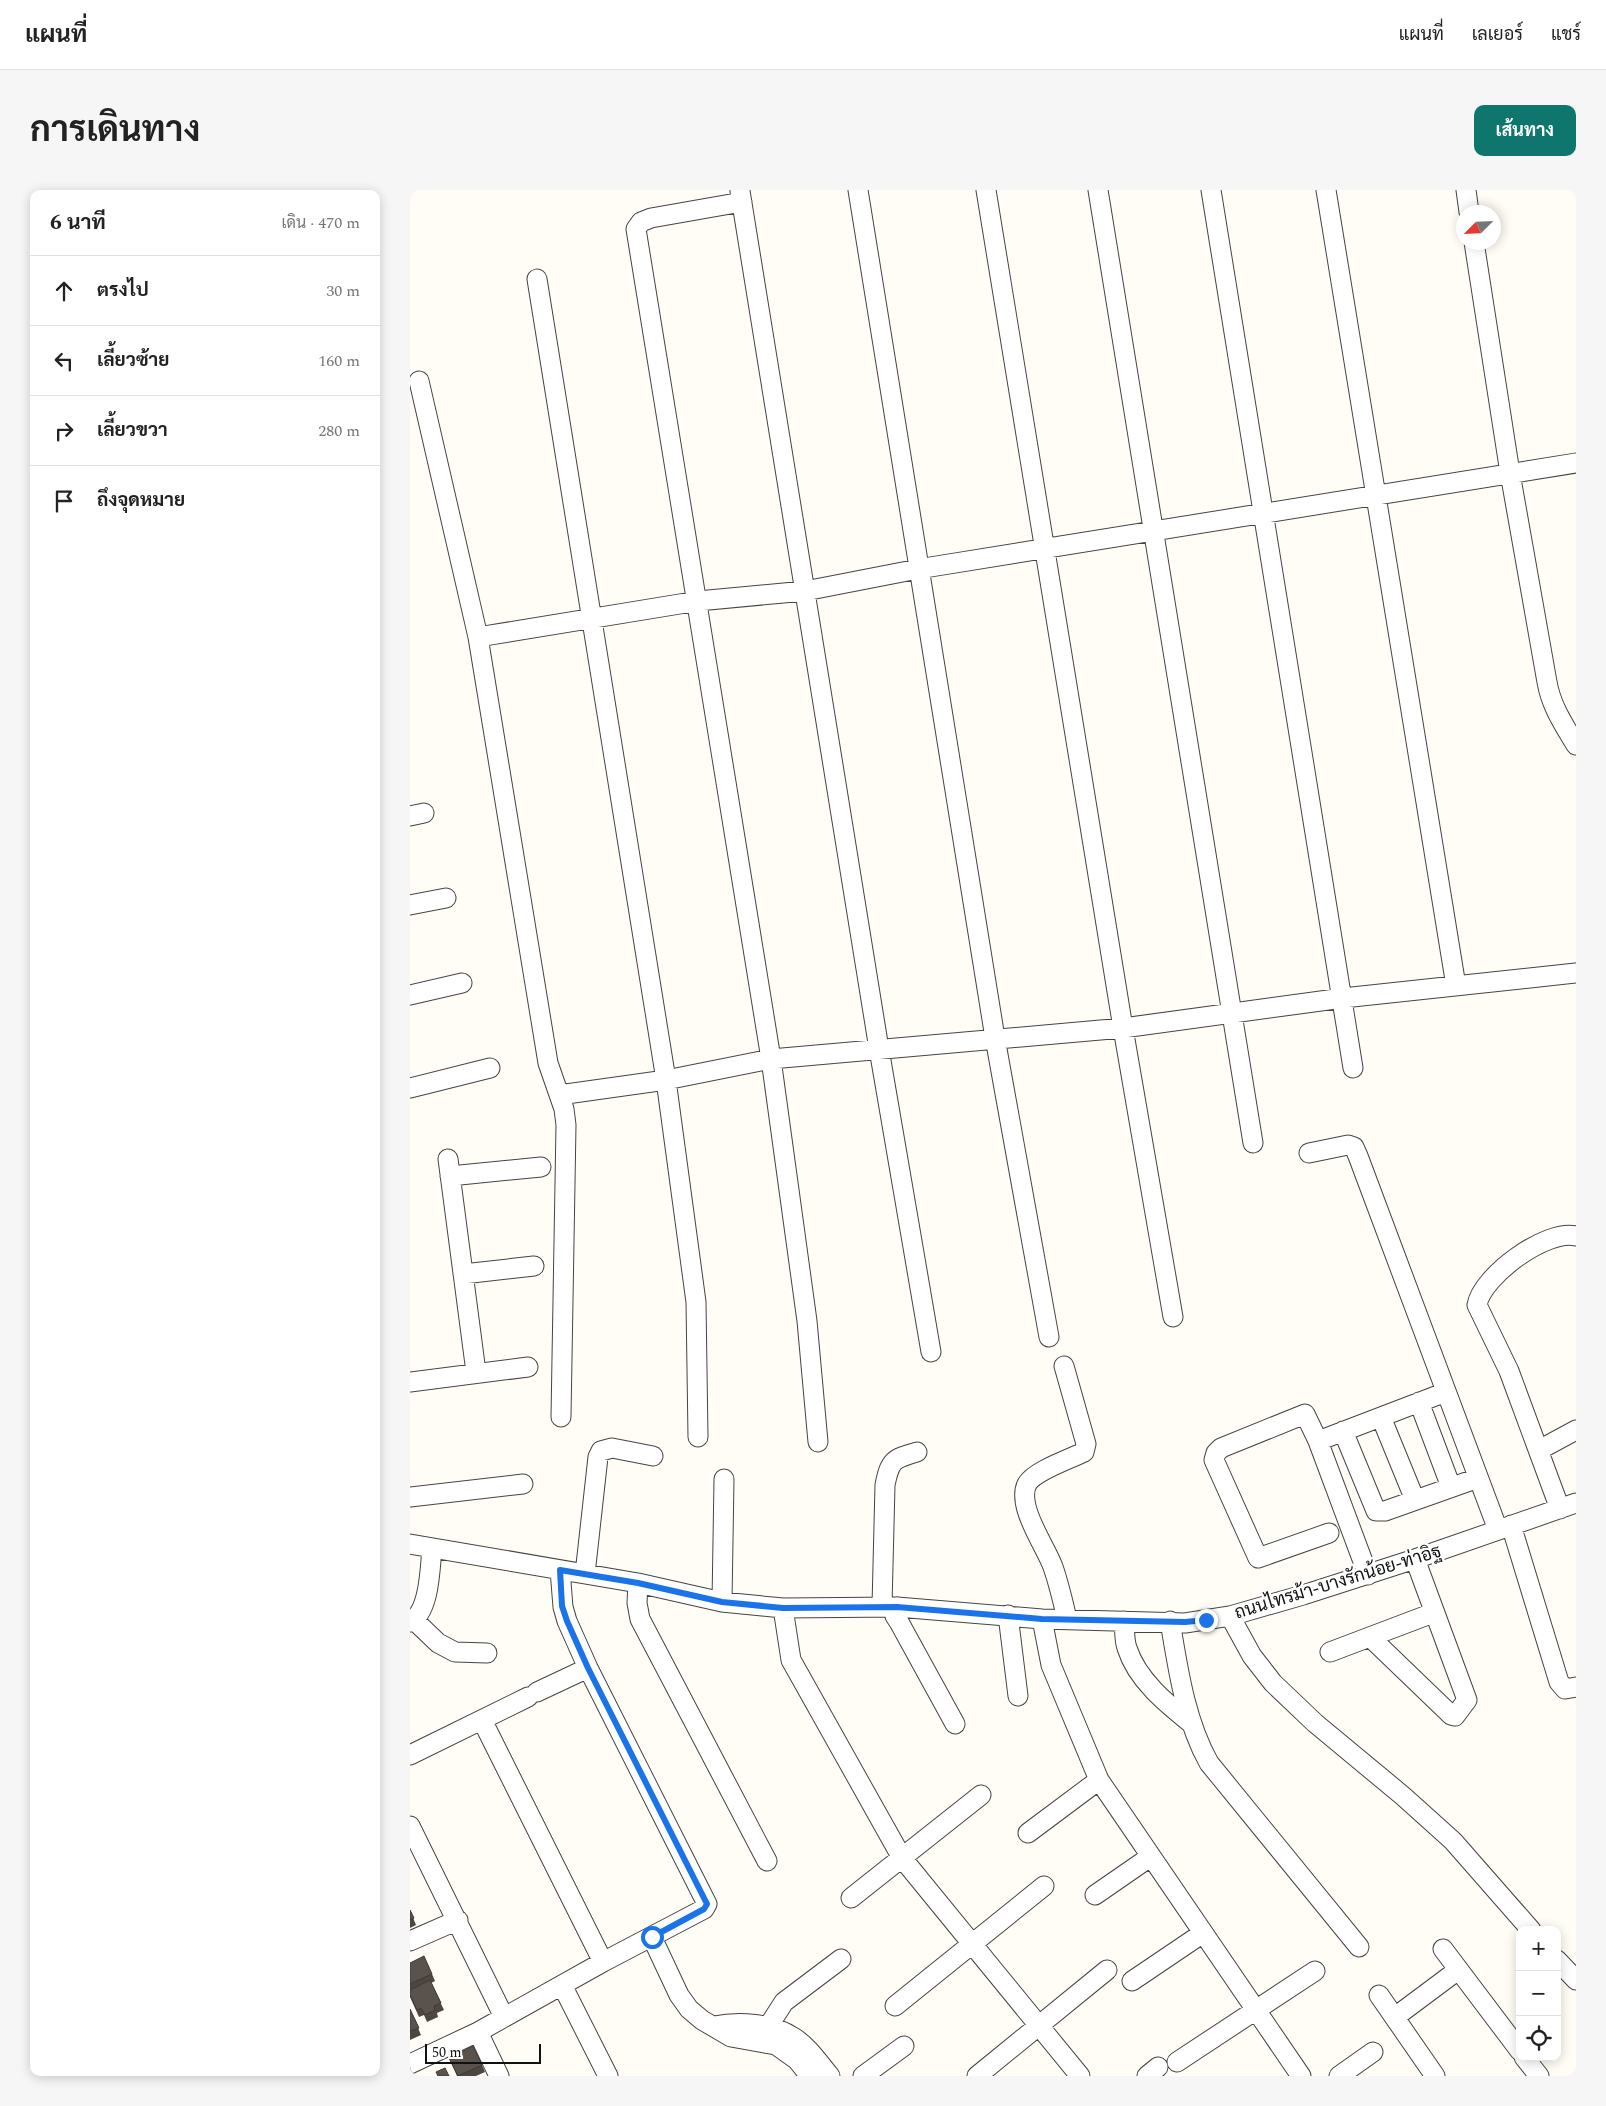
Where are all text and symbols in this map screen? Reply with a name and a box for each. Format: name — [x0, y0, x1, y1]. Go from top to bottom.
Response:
text: แผนที่ — [25, 17, 87, 53]
text: แผนที่ — [1399, 21, 1444, 48]
text: เลเยอร์ — [1472, 21, 1523, 48]
text: แชร์ — [1551, 21, 1581, 48]
text: การเดินทาง — [30, 104, 200, 157]
button: เส้นทาง — [1474, 105, 1576, 156]
north arrow — [1456, 205, 1501, 250]
text: 6 นาที — [50, 207, 106, 239]
text: เดิน · 470 m — [282, 211, 360, 235]
text: ตรงไป — [97, 276, 149, 305]
icon: ahead — [50, 277, 78, 305]
text: 30 m — [326, 279, 360, 303]
text: เลี้ยวซ้าย — [97, 346, 169, 375]
icon: left — [50, 347, 78, 375]
text: 160 m — [318, 349, 360, 373]
text: เลี้ยวขวา — [97, 416, 168, 445]
icon: right — [50, 417, 78, 445]
text: 280 m — [318, 419, 360, 443]
text: ถึงจุดหมาย — [97, 486, 185, 515]
icon: arrive — [50, 487, 78, 515]
street label: ถนนไทรม้า-บางรักน้อย-ท่าอิฐ — [1231, 1538, 1445, 1626]
route end — [1195, 1609, 1218, 1632]
route start — [641, 1926, 664, 1949]
map controls — [1516, 1926, 1561, 2061]
button: + — [1516, 1926, 1561, 1971]
button: − — [1516, 1971, 1561, 2016]
button: locate — [1516, 2016, 1561, 2061]
scale bar — [425, 2041, 541, 2064]
text: 50 m — [432, 2042, 462, 2063]

